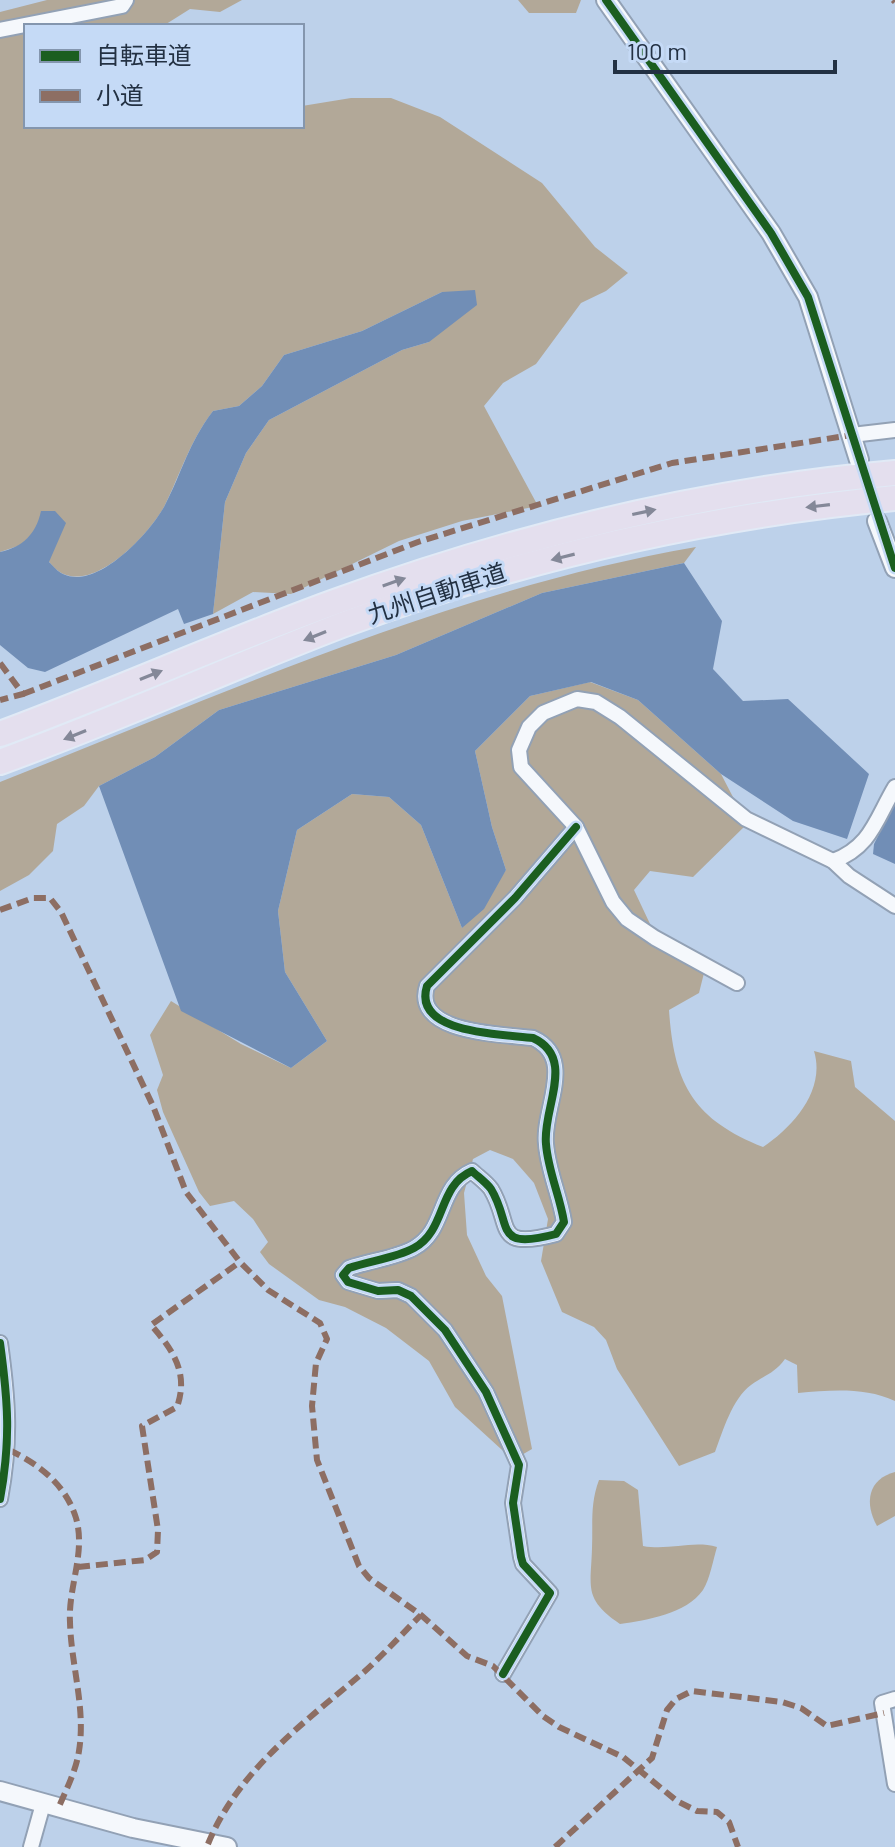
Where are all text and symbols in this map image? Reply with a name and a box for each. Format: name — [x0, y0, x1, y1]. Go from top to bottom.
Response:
legend — [24, 24, 304, 128]
scale bar — [615, 24, 835, 74]
text: 100 m — [627, 36, 687, 65]
text: 自転車道 — [96, 40, 192, 69]
text: 小道 — [96, 80, 144, 109]
one-way arrow — [805, 500, 830, 513]
one-way arrow — [632, 506, 657, 518]
one-way arrow — [550, 552, 575, 564]
street label: 九州自動車道 — [364, 557, 509, 629]
one-way arrow — [382, 575, 406, 587]
one-way arrow — [303, 630, 327, 643]
one-way arrow — [139, 668, 163, 681]
one-way arrow — [63, 728, 87, 741]

